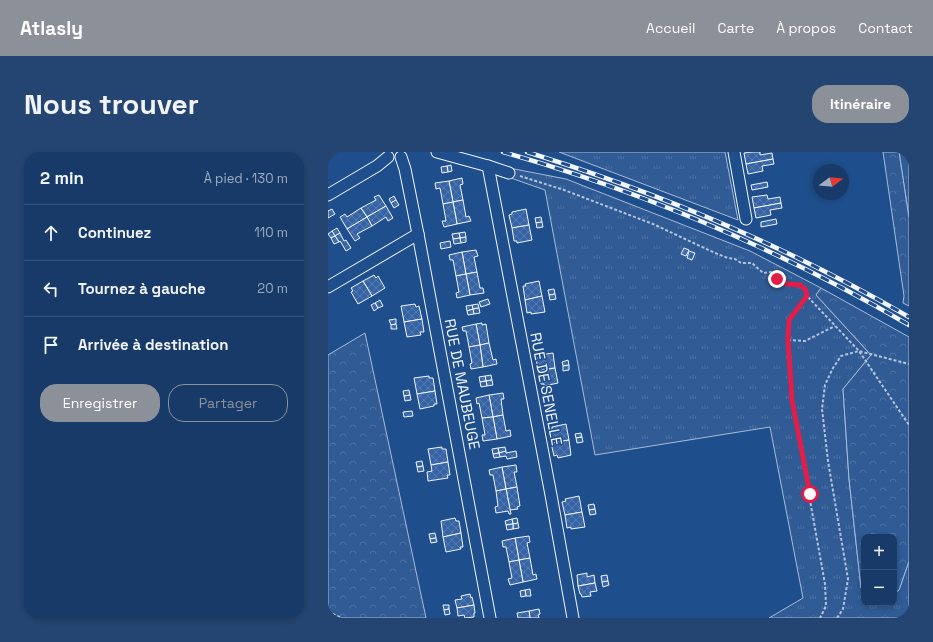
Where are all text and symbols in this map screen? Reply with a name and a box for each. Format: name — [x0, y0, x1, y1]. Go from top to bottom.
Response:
text: Atlasly — [20, 16, 83, 41]
text: Accueil — [646, 19, 695, 37]
text: Carte — [717, 19, 754, 37]
text: À propos — [776, 19, 836, 37]
text: Contact — [858, 19, 913, 37]
button: Itinéraire — [812, 85, 909, 123]
text: Nous trouver — [24, 86, 199, 122]
north arrow — [813, 164, 849, 200]
text: 2 min — [40, 167, 84, 189]
text: À pied · 130 m — [204, 170, 288, 187]
icon: ahead — [40, 222, 62, 244]
text: Continuez — [78, 223, 151, 242]
text: 110 m — [254, 224, 288, 241]
route end — [768, 270, 786, 288]
icon: left — [40, 278, 62, 300]
text: Tournez à gauche — [78, 279, 206, 298]
text: 20 m — [257, 280, 288, 297]
street label: RUE DE MAUBEUGE — [440, 317, 484, 451]
street label: RUE DE SENELLE — [526, 331, 567, 447]
icon: arrive — [40, 334, 62, 356]
text: Arrivée à destination — [78, 335, 228, 354]
button: Enregistrer — [40, 384, 160, 422]
button: Partager — [168, 384, 288, 422]
route start — [801, 485, 819, 503]
map controls — [861, 534, 897, 606]
button: + — [861, 534, 897, 570]
button: − — [861, 570, 897, 606]

